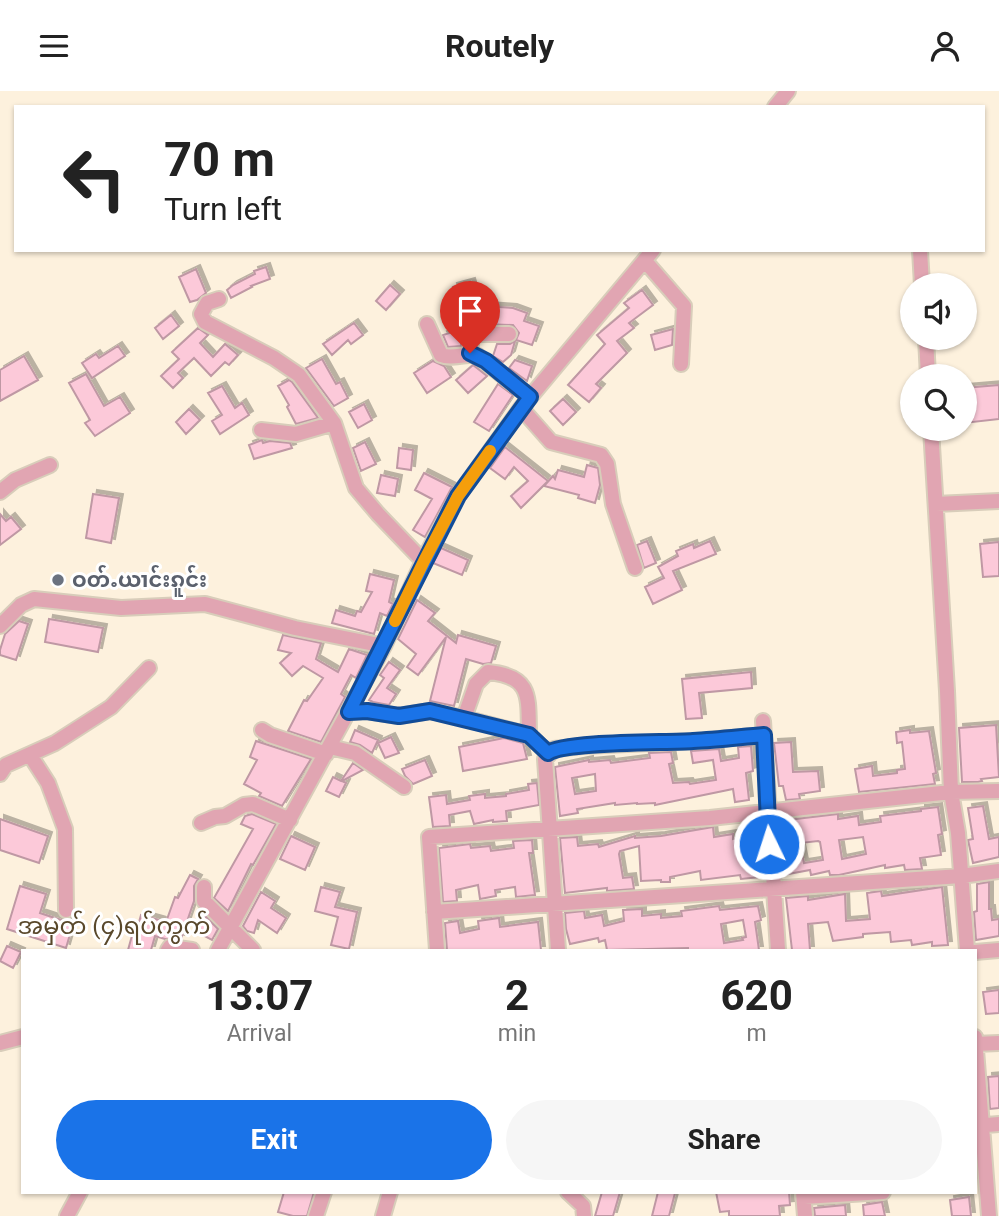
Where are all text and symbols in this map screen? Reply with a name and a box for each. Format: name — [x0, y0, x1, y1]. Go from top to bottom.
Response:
icon: menu — [35, 27, 73, 65]
text: Routely — [445, 27, 554, 65]
icon: person — [926, 27, 964, 65]
text: 70 m — [164, 131, 275, 188]
icon: left — [49, 133, 140, 224]
text: Turn left — [164, 190, 282, 228]
map controls — [900, 273, 977, 441]
button: sound — [900, 273, 977, 350]
pin — [440, 281, 500, 353]
icon: arrive — [451, 292, 489, 330]
button: search — [900, 364, 977, 441]
place label: ဝတ်ႉယၢင်းၵူင်း — [72, 564, 207, 597]
marker: ဝတ်ႉယၢင်းၵူင်း — [50, 572, 66, 588]
position arrow — [732, 807, 806, 881]
district label: အမှတ် (၄)ရပ်ကွက် — [18, 910, 210, 945]
text: 13:07 — [205, 971, 313, 1020]
text: 2 — [505, 971, 529, 1020]
text: 620 — [720, 971, 793, 1020]
text: Arrival — [227, 1020, 292, 1047]
text: min — [498, 1020, 536, 1047]
text: m — [747, 1020, 767, 1047]
button: Exit — [56, 1100, 492, 1180]
button: Share — [506, 1100, 942, 1180]

